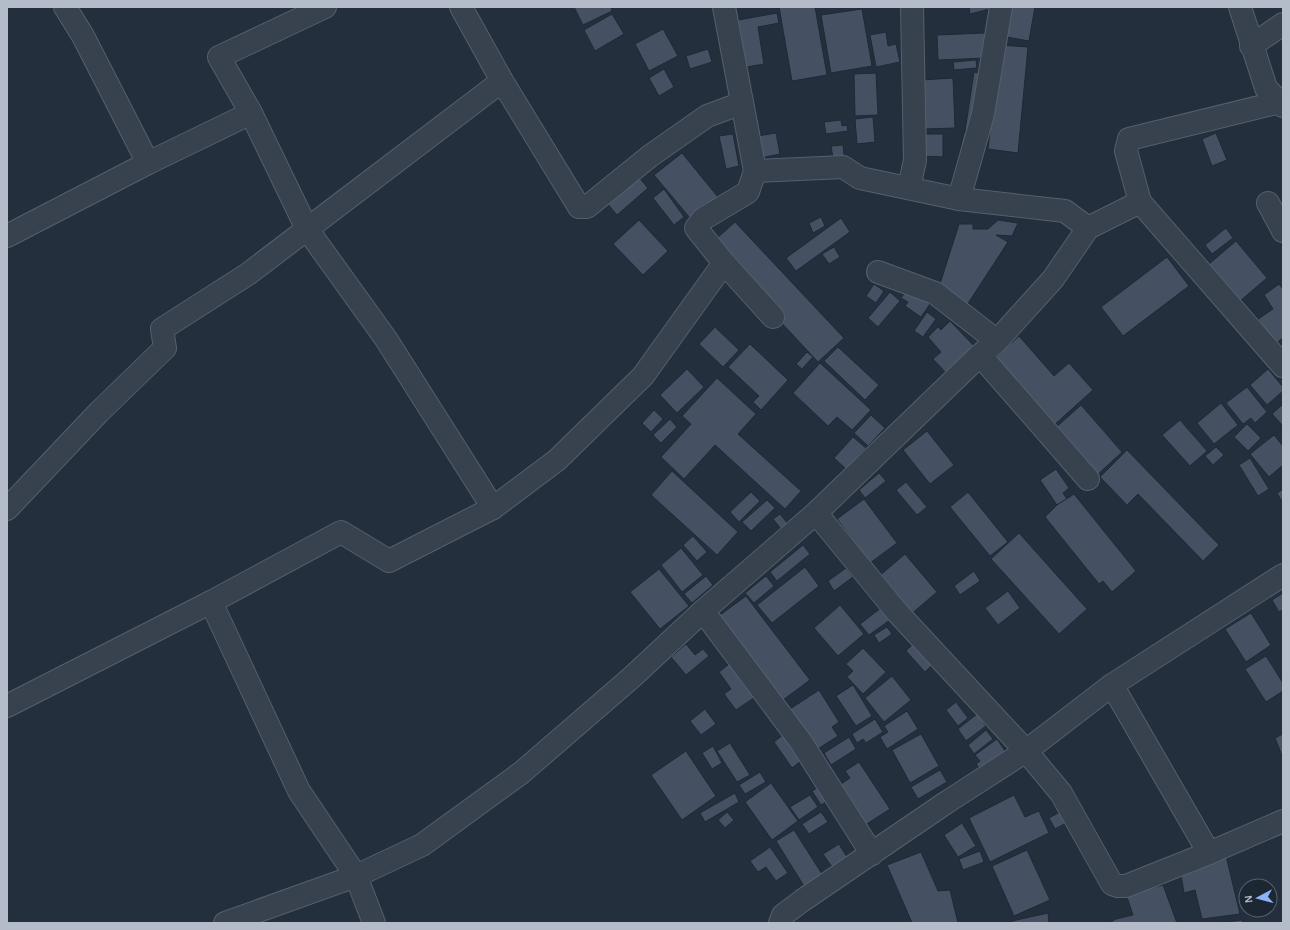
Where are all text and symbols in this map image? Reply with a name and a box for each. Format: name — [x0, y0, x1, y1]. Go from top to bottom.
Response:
north arrow — [1238, 878, 1278, 918]
text: N — [1243, 895, 1254, 904]

